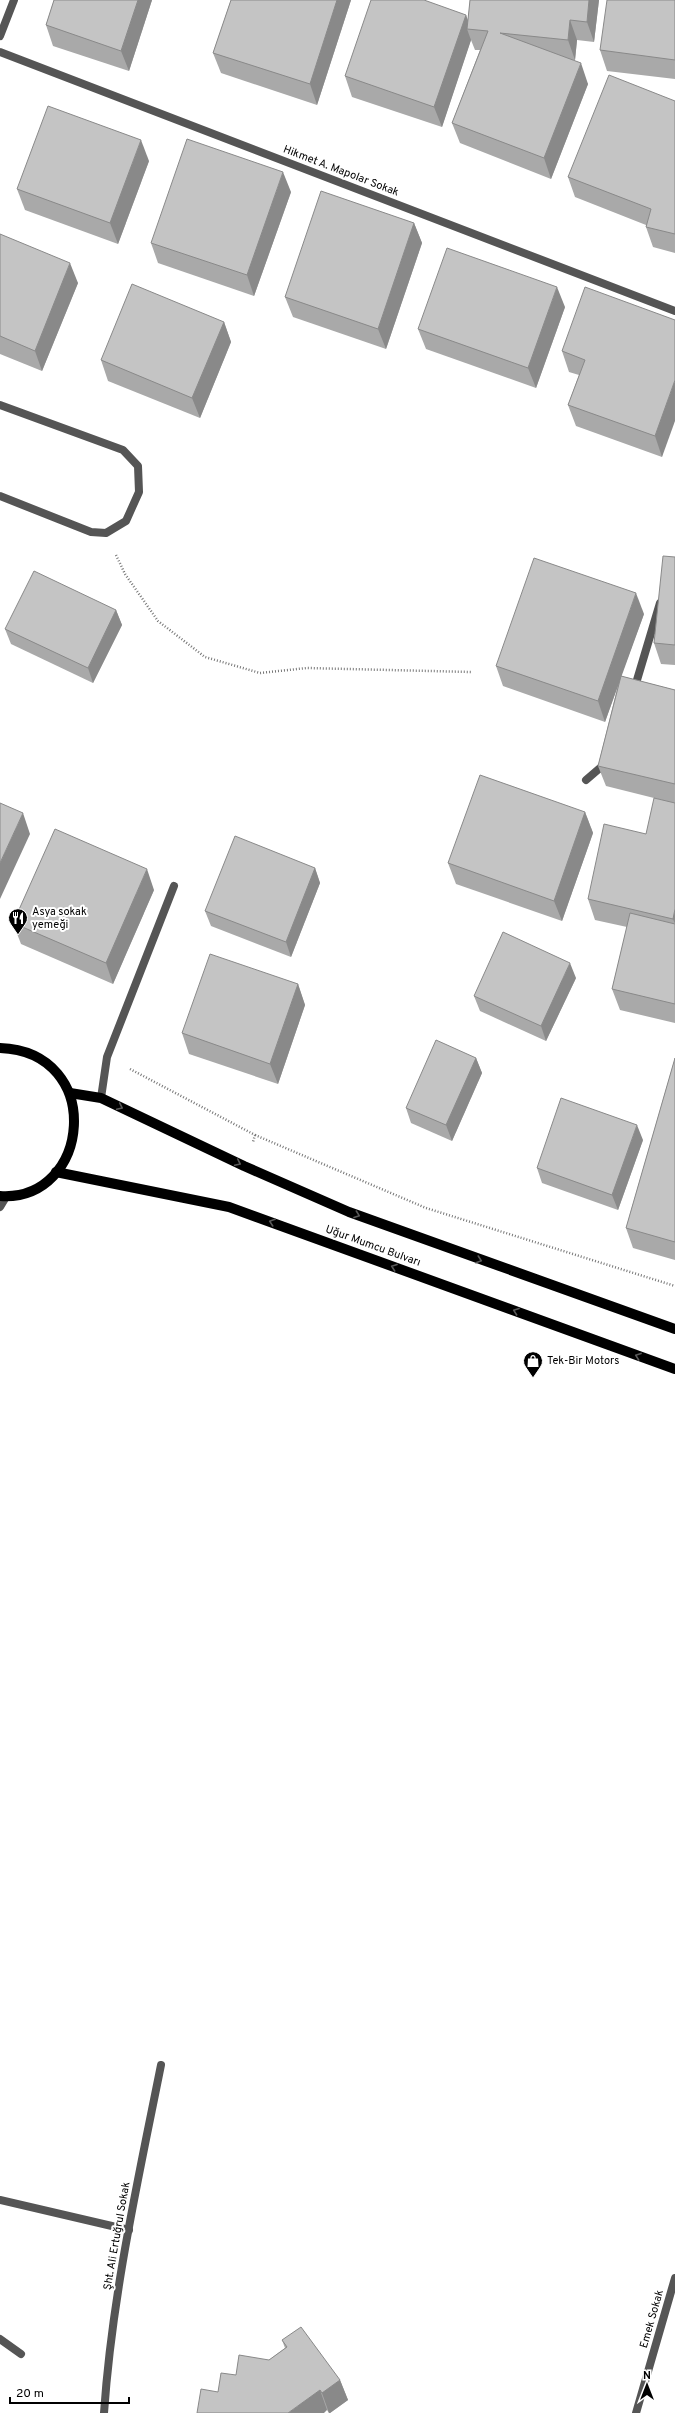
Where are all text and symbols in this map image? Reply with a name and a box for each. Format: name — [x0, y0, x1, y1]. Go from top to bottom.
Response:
street label: Hikmet A. Mapolar Sokak — [281, 142, 401, 200]
place label: Asya sokak yemeği — [32, 905, 87, 932]
restaurant icon: Asya sokak yemeği — [7, 907, 29, 935]
one-way arrow — [116, 1102, 124, 1110]
one-way arrow — [233, 1158, 241, 1166]
one-way arrow — [353, 1211, 360, 1219]
one-way arrow — [269, 1218, 276, 1227]
street label: Uğur Mumcu Bulvarı — [323, 1222, 423, 1270]
one-way arrow — [475, 1255, 482, 1263]
one-way arrow — [391, 1263, 398, 1271]
one-way arrow — [513, 1308, 520, 1316]
shop icon: Tek-Bir Motors — [522, 1350, 544, 1378]
one-way arrow — [635, 1352, 642, 1361]
place label: Tek-Bir Motors — [547, 1354, 619, 1368]
street label: Şht. Ali Ertuğrul Sokak — [101, 2181, 133, 2291]
street label: Emek Sokak — [637, 2288, 667, 2350]
north arrow — [627, 2365, 667, 2405]
text: N — [643, 2369, 651, 2383]
scale bar — [10, 2379, 129, 2405]
text: 20 m — [16, 2386, 44, 2402]

